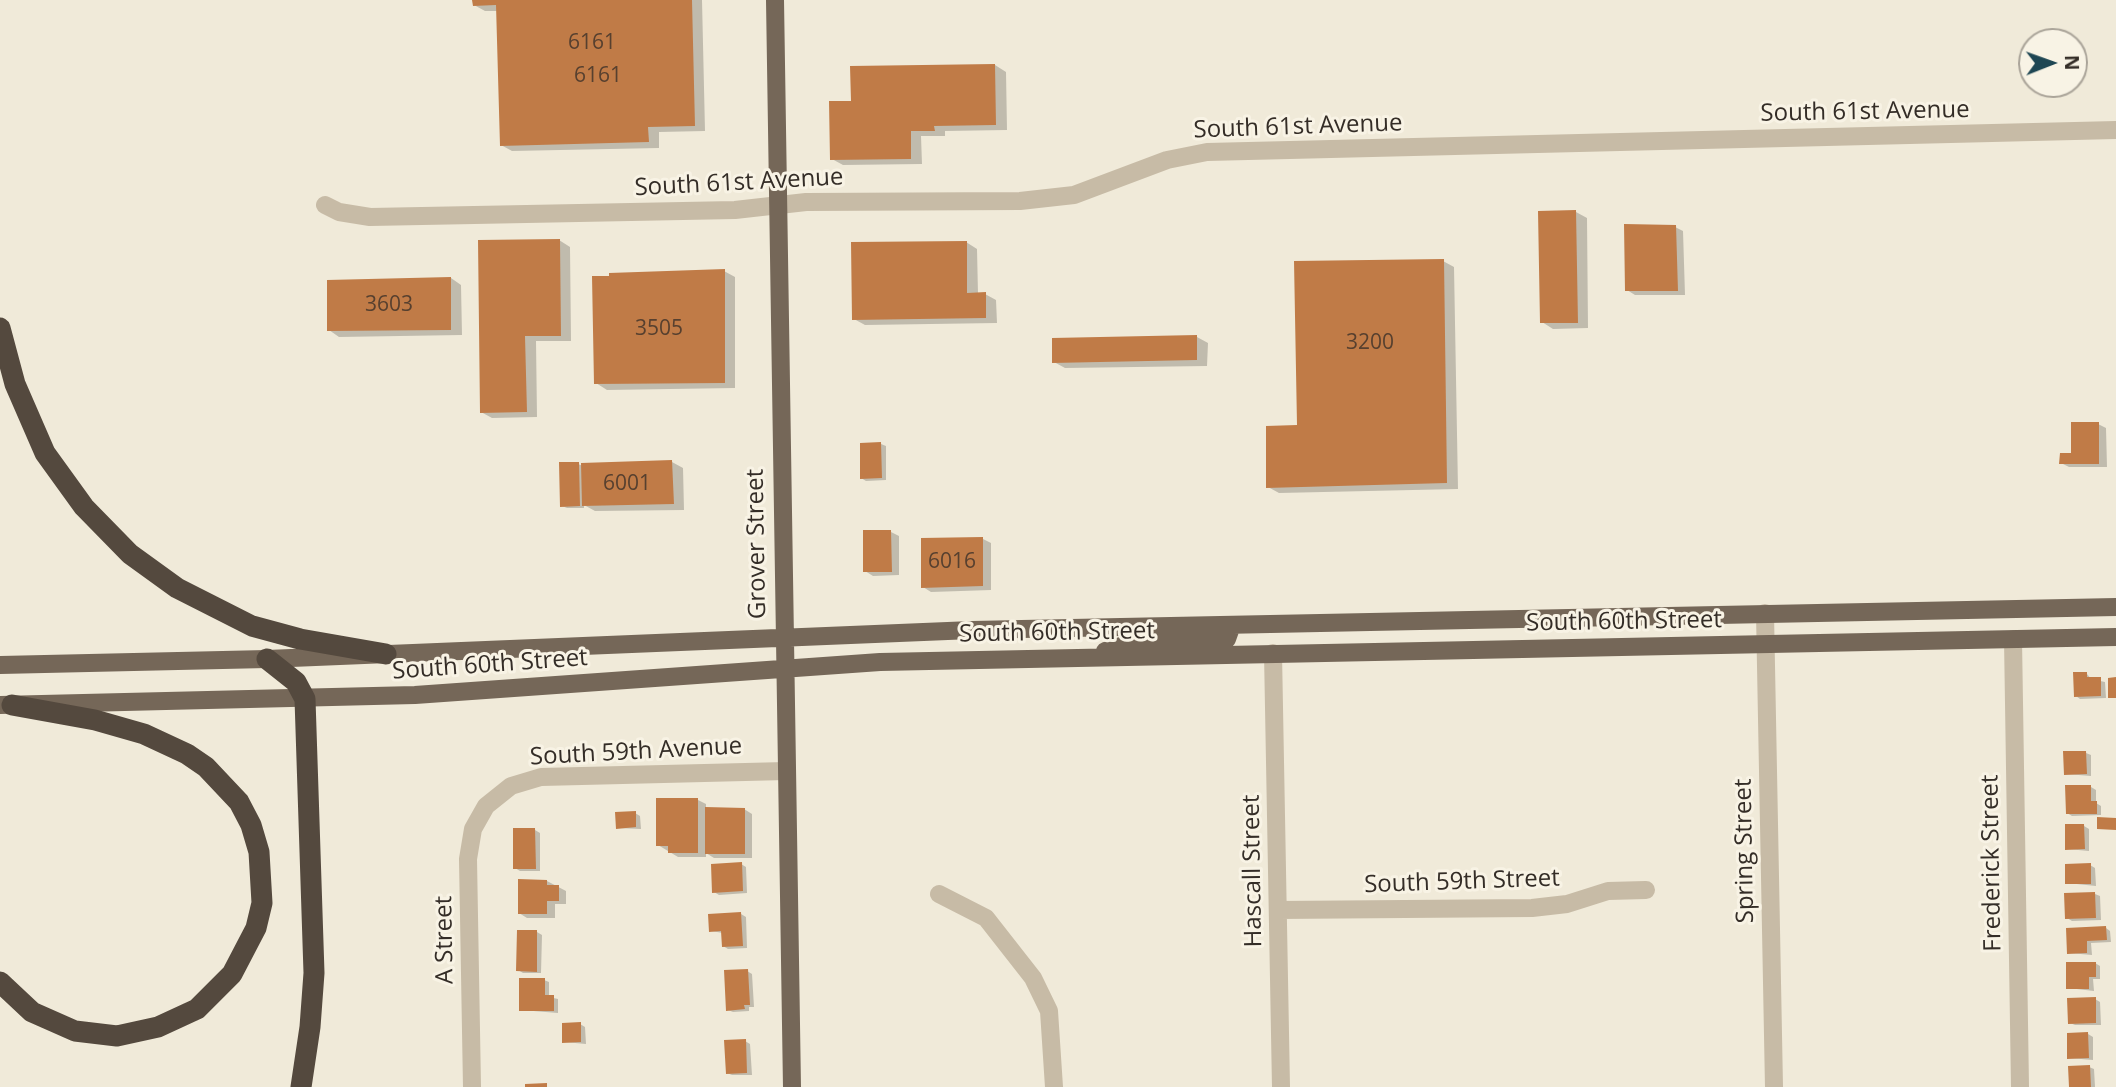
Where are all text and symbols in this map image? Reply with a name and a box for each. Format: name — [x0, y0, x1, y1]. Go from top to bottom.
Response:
north arrow — [2018, 28, 2088, 98]
house number: 6161 — [568, 30, 616, 56]
text: N — [2059, 55, 2085, 71]
house number: 6161 — [574, 63, 622, 89]
street label: South 61st Avenue — [1760, 96, 1970, 128]
street label: South 61st Avenue — [1193, 109, 1403, 145]
street label: South 61st Avenue — [634, 163, 844, 203]
house number: 3603 — [365, 292, 413, 318]
house number: 3505 — [635, 316, 683, 342]
house number: 3200 — [1346, 330, 1394, 356]
street label: Grover Street — [741, 469, 773, 619]
house number: 6001 — [603, 471, 651, 497]
house number: 6016 — [928, 549, 976, 575]
street label: South 60th Street — [1526, 606, 1722, 638]
street label: South 60th Street — [959, 617, 1155, 649]
street label: South 60th Street — [391, 644, 589, 686]
street label: South 59th Avenue — [529, 732, 743, 772]
street label: Frederick Street — [1976, 774, 2008, 952]
street label: Spring Street — [1729, 778, 1761, 924]
street label: Hascall Street — [1237, 794, 1269, 948]
street label: South 59th Street — [1364, 864, 1560, 900]
street label: A Street — [430, 896, 460, 984]

